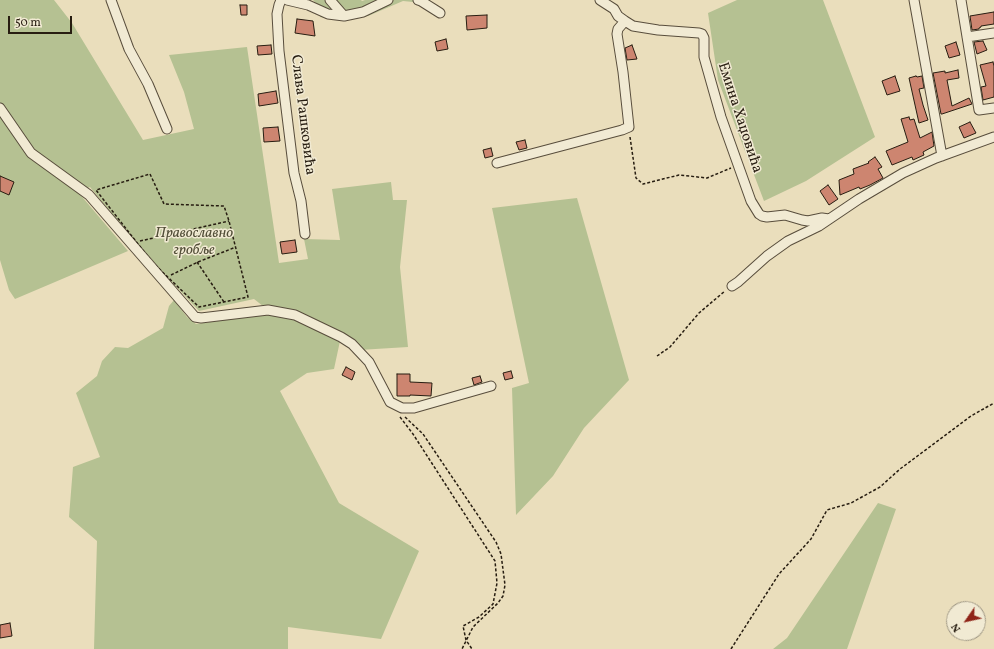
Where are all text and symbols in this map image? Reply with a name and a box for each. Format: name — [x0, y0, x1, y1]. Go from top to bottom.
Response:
scale bar — [10, 8, 74, 34]
text: 50 m — [15, 15, 41, 31]
street label: Слава Рашковића — [286, 54, 318, 176]
street label: Емина Хаџовића — [713, 60, 765, 176]
park label: Православно гробље — [155, 225, 233, 260]
north arrow — [946, 601, 986, 641]
text: N — [948, 620, 965, 635]

